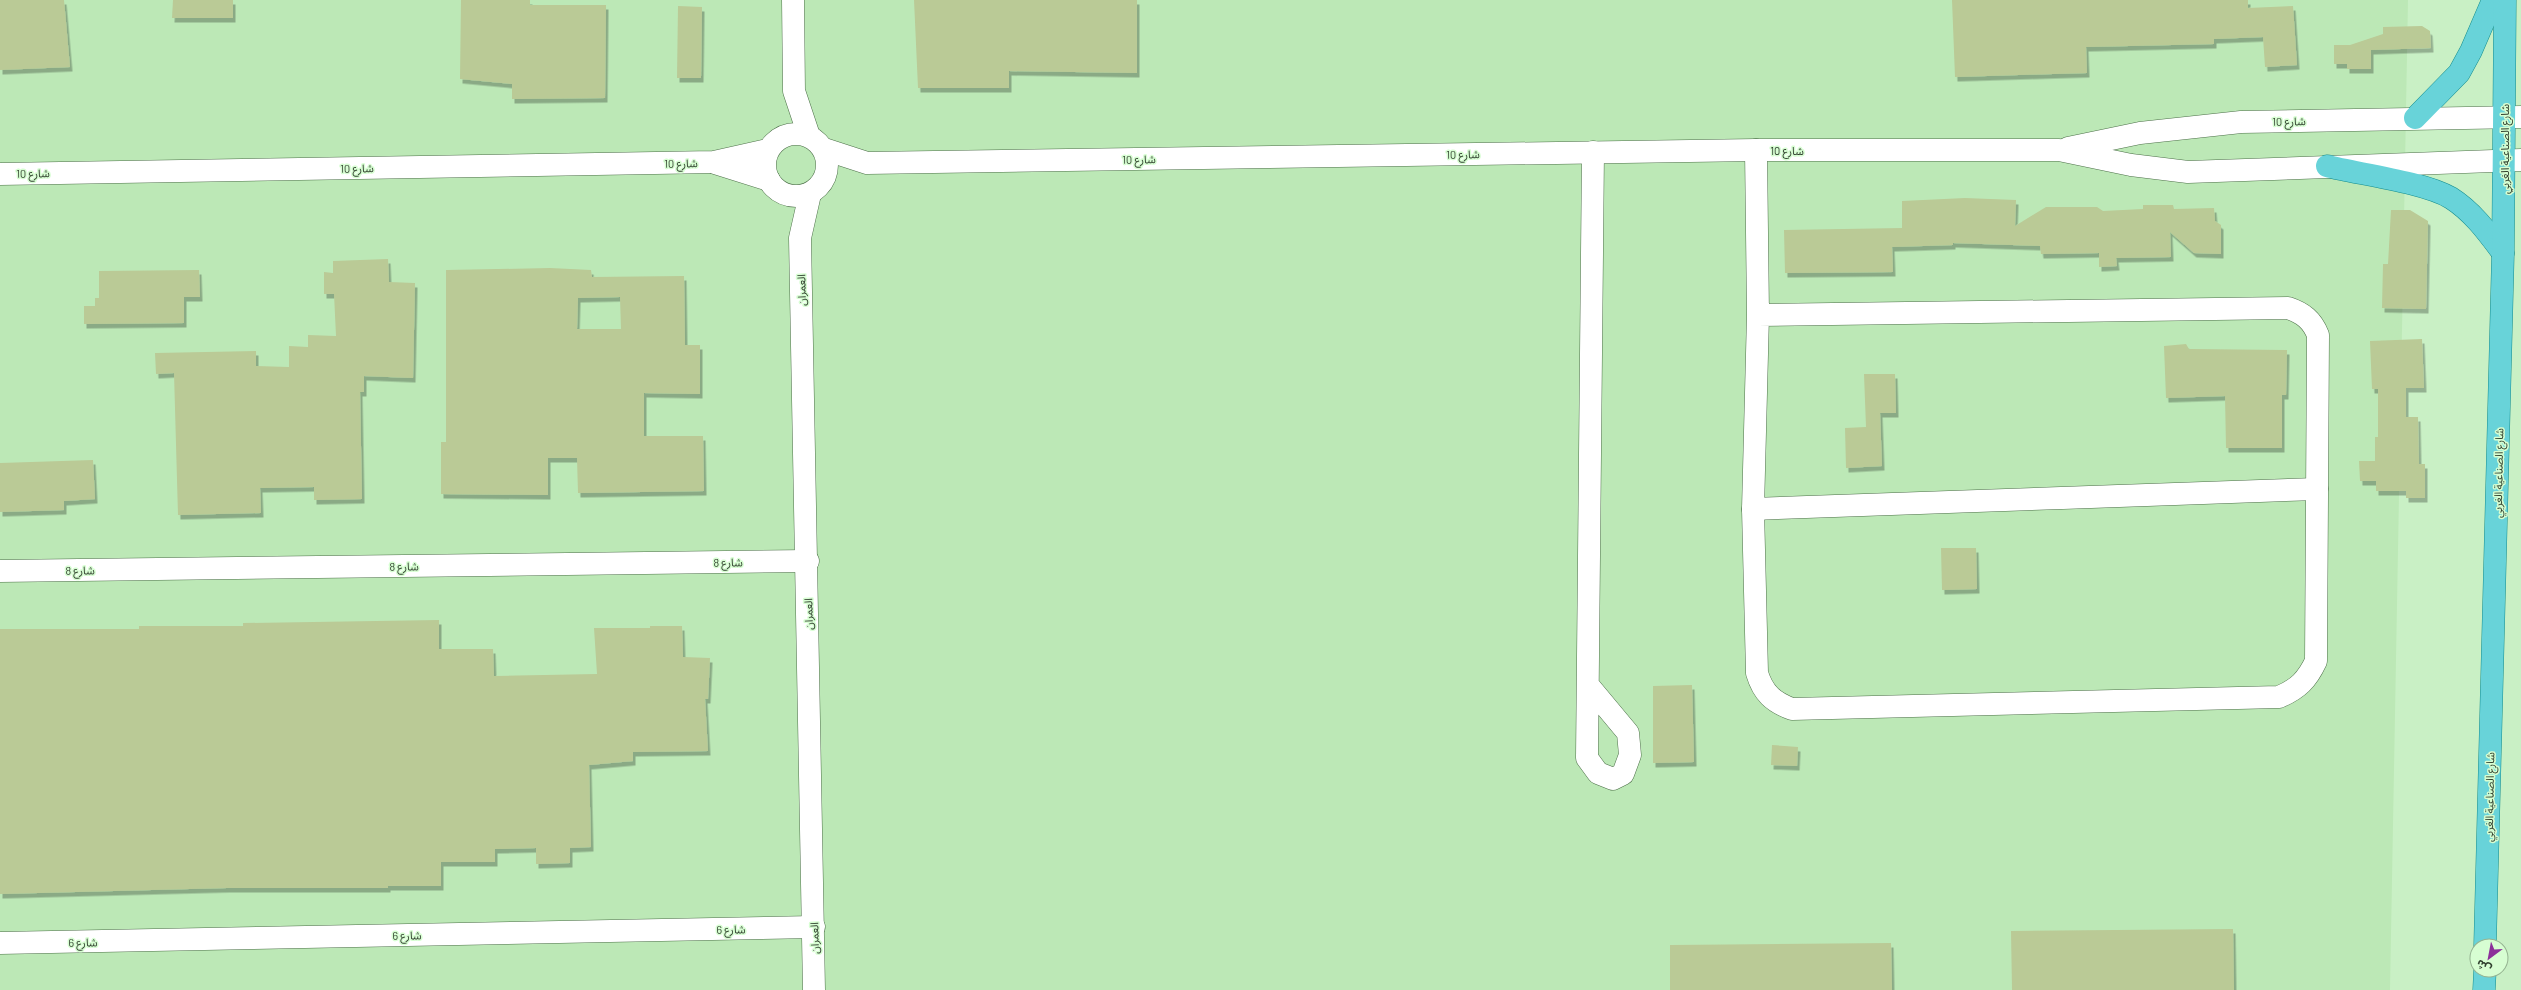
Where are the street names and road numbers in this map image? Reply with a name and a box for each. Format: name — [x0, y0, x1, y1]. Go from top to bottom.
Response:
street label: شارع الصناعية الغربي — [2498, 104, 2514, 194]
street label: شارع 10 — [2272, 114, 2306, 130]
street label: شارع 10 — [1770, 144, 1804, 159]
street label: شارع 10 — [1446, 147, 1480, 163]
street label: شارع 10 — [1122, 152, 1156, 168]
street label: شارع 10 — [664, 156, 698, 172]
street label: شارع 10 — [340, 161, 374, 177]
street label: شارع 10 — [16, 166, 50, 182]
street label: العمران — [794, 274, 809, 306]
street label: شارع الصناعية الغربي — [2491, 428, 2509, 518]
street label: شارع 8 — [713, 555, 743, 571]
street label: شارع 8 — [389, 559, 419, 575]
street label: شارع 8 — [65, 563, 95, 579]
street label: العمران — [801, 598, 816, 630]
street label: شارع الصناعية الغربي — [2482, 752, 2500, 842]
street label: شارع 6 — [716, 922, 746, 938]
street label: العمران — [807, 922, 822, 954]
street label: شارع 6 — [392, 928, 422, 944]
street label: شارع 6 — [68, 935, 98, 951]

